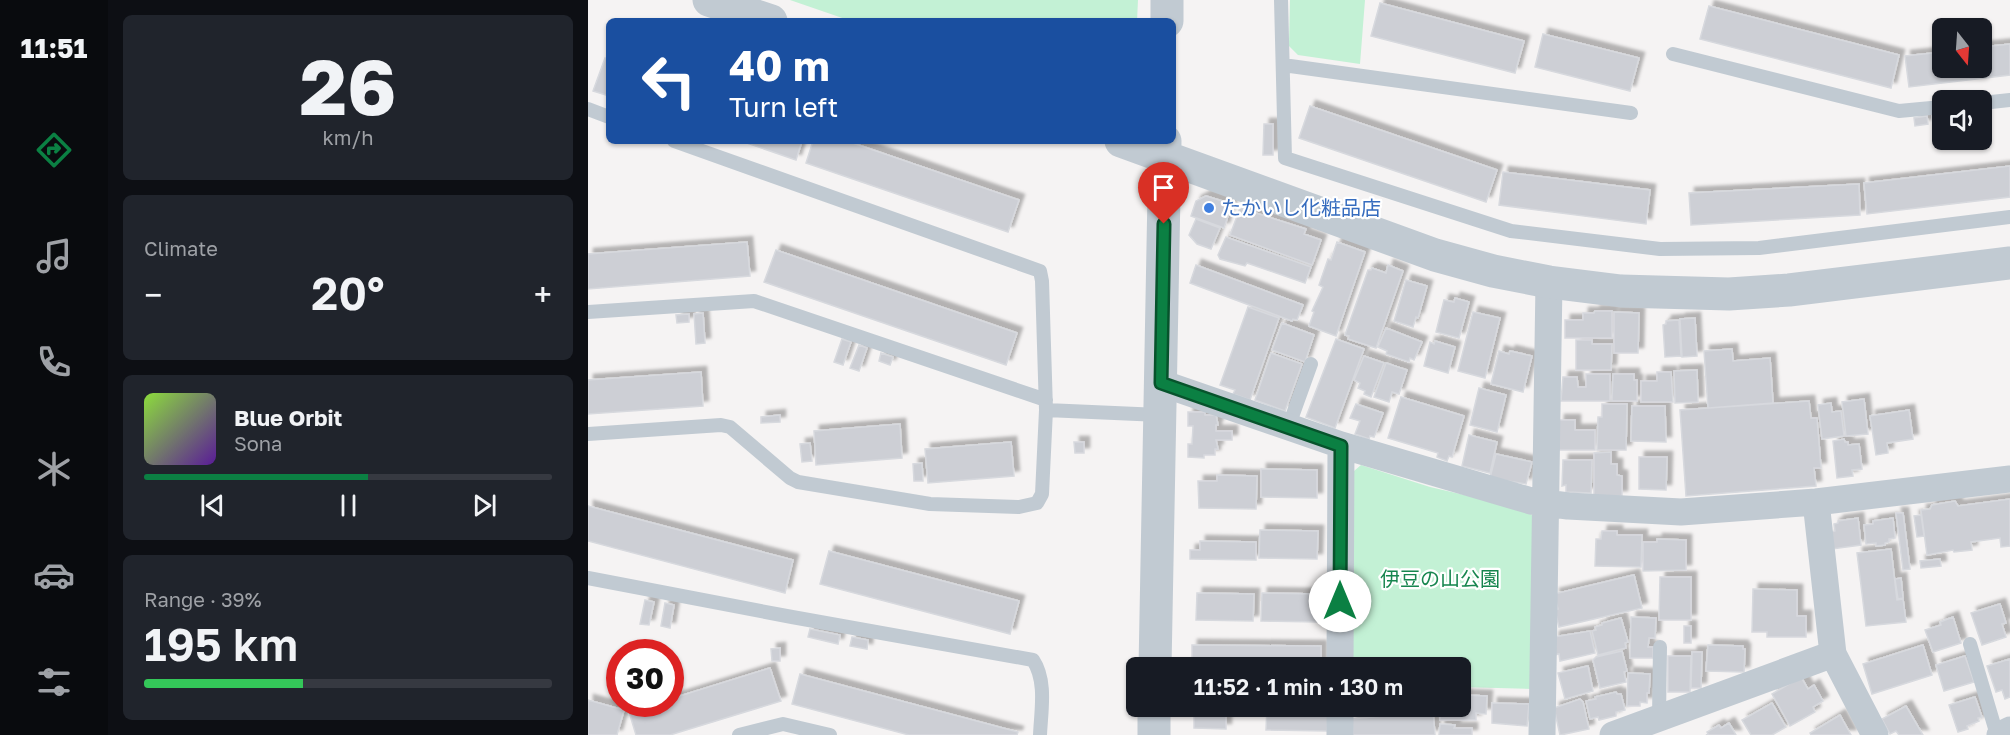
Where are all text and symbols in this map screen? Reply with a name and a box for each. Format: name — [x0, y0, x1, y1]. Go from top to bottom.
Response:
north arrow — [1932, 18, 1992, 78]
map controls — [1932, 18, 1992, 150]
text: 11:51 — [21, 32, 87, 64]
text: 26 — [299, 39, 397, 132]
text: 40 m — [729, 40, 830, 90]
icon: left — [630, 42, 708, 120]
button: sound — [1932, 90, 1992, 150]
text: Turn left — [729, 91, 838, 123]
text: km/h — [323, 125, 373, 149]
icon: directions — [33, 129, 75, 171]
pin — [1138, 162, 1189, 224]
icon: arrive — [1147, 171, 1180, 204]
place label: たかいし化粧品店 — [1221, 195, 1381, 219]
marker: たかいし化粧品店 — [1202, 201, 1216, 215]
icon: music — [33, 235, 75, 277]
text: Climate — [144, 236, 218, 260]
text: 20° — [311, 266, 385, 320]
text: − — [144, 275, 162, 314]
text: + — [534, 275, 552, 314]
icon: phone — [33, 341, 75, 383]
text: Blue Orbit — [234, 404, 342, 431]
text: Sona — [234, 431, 282, 455]
icon: climate — [33, 448, 75, 490]
icon: previous — [196, 489, 229, 522]
icon: pause — [332, 489, 365, 522]
icon: next — [468, 489, 501, 522]
icon: car — [33, 554, 75, 596]
park label: 伊豆の山公園 — [1380, 566, 1500, 590]
position arrow — [1308, 569, 1372, 633]
text: Range · 39% — [144, 587, 262, 611]
text: 195 km — [144, 617, 298, 671]
speed limit sign: 30 — [606, 639, 684, 717]
icon: filters — [33, 661, 75, 703]
text: 11:52 · 1 min · 130 m — [1194, 673, 1403, 700]

